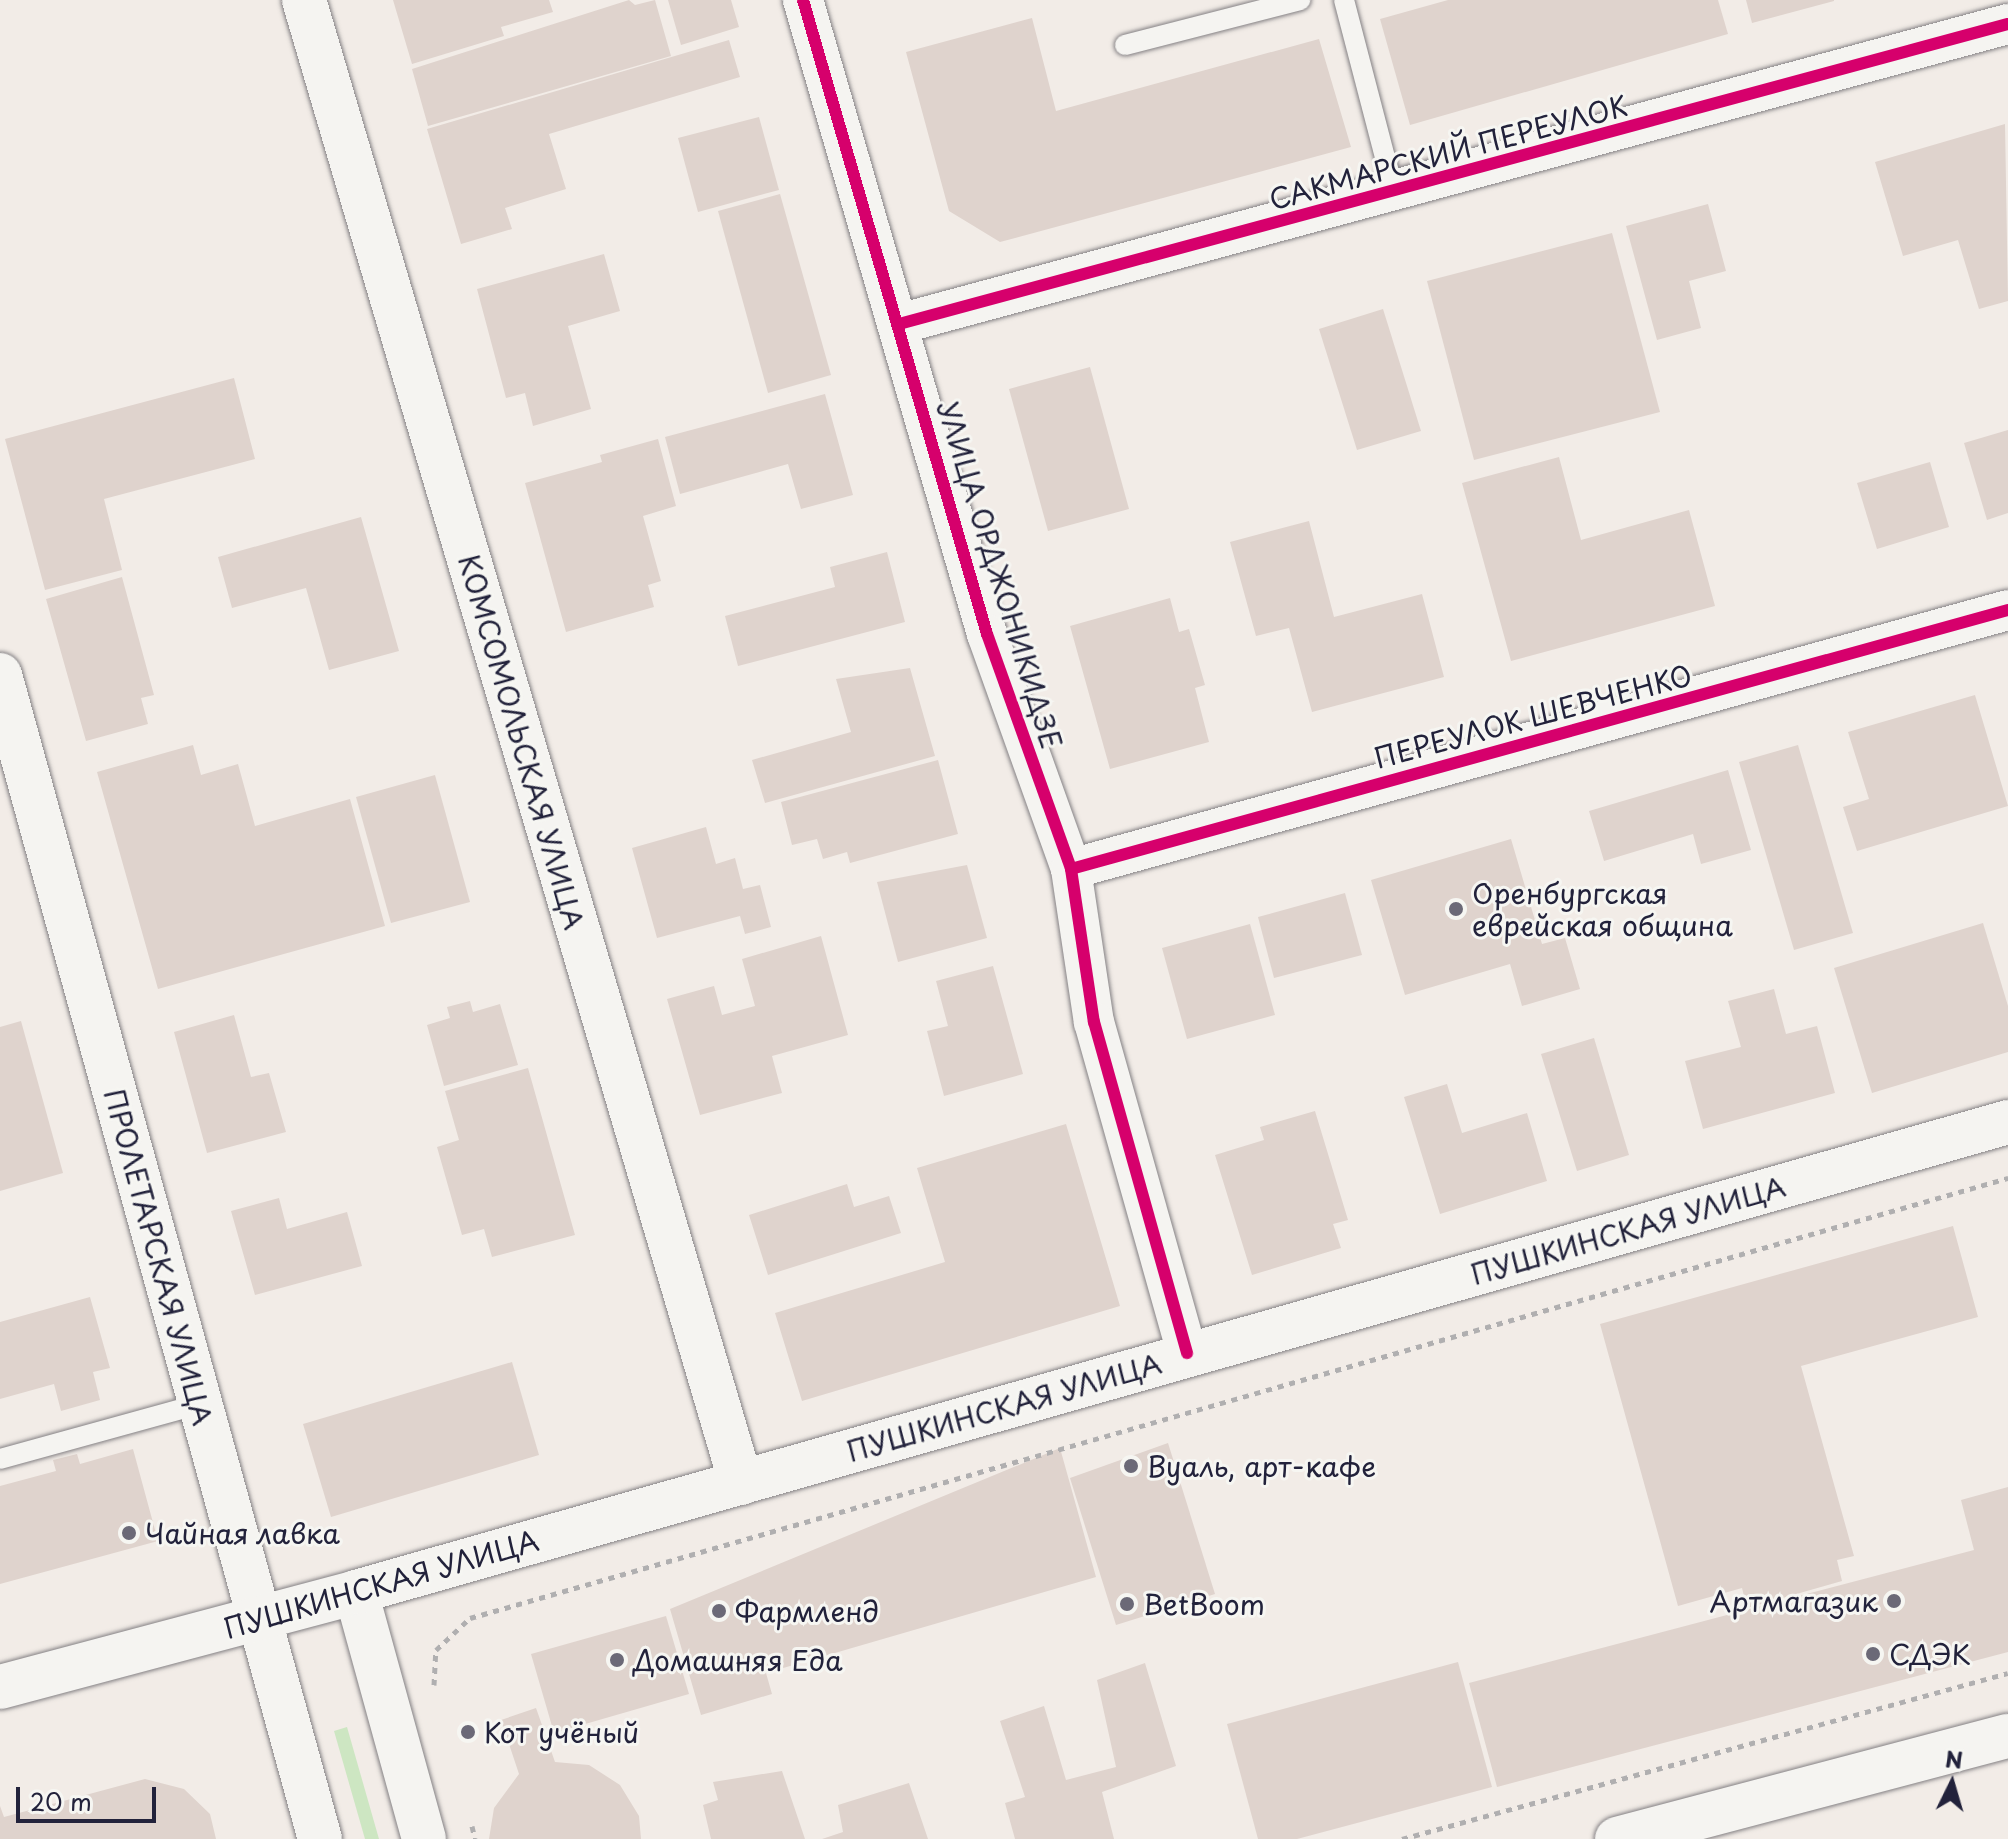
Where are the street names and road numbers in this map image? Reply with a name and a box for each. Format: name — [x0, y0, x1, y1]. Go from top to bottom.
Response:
street label: САКМАРСКИЙ ПЕРЕУЛОК — [1265, 88, 1631, 216]
street label: УЛИЦА ОРДЖОНИКИДЗЕ — [931, 396, 1069, 754]
street label: КОМСОМОЛЬСКАЯ УЛИЦА — [452, 551, 592, 933]
street label: ПЕРЕУЛОК ШЕВЧЕНКО — [1370, 657, 1696, 775]
street label: ПРОЛЕТАРСКАЯ УЛИЦА — [98, 1085, 220, 1429]
street label: ПУШКИНСКАЯ УЛИЦА — [1467, 1169, 1789, 1291]
street label: ПУШКИНСКАЯ УЛИЦА — [843, 1346, 1165, 1468]
street label: ПУШКИНСКАЯ УЛИЦА — [220, 1523, 542, 1645]

